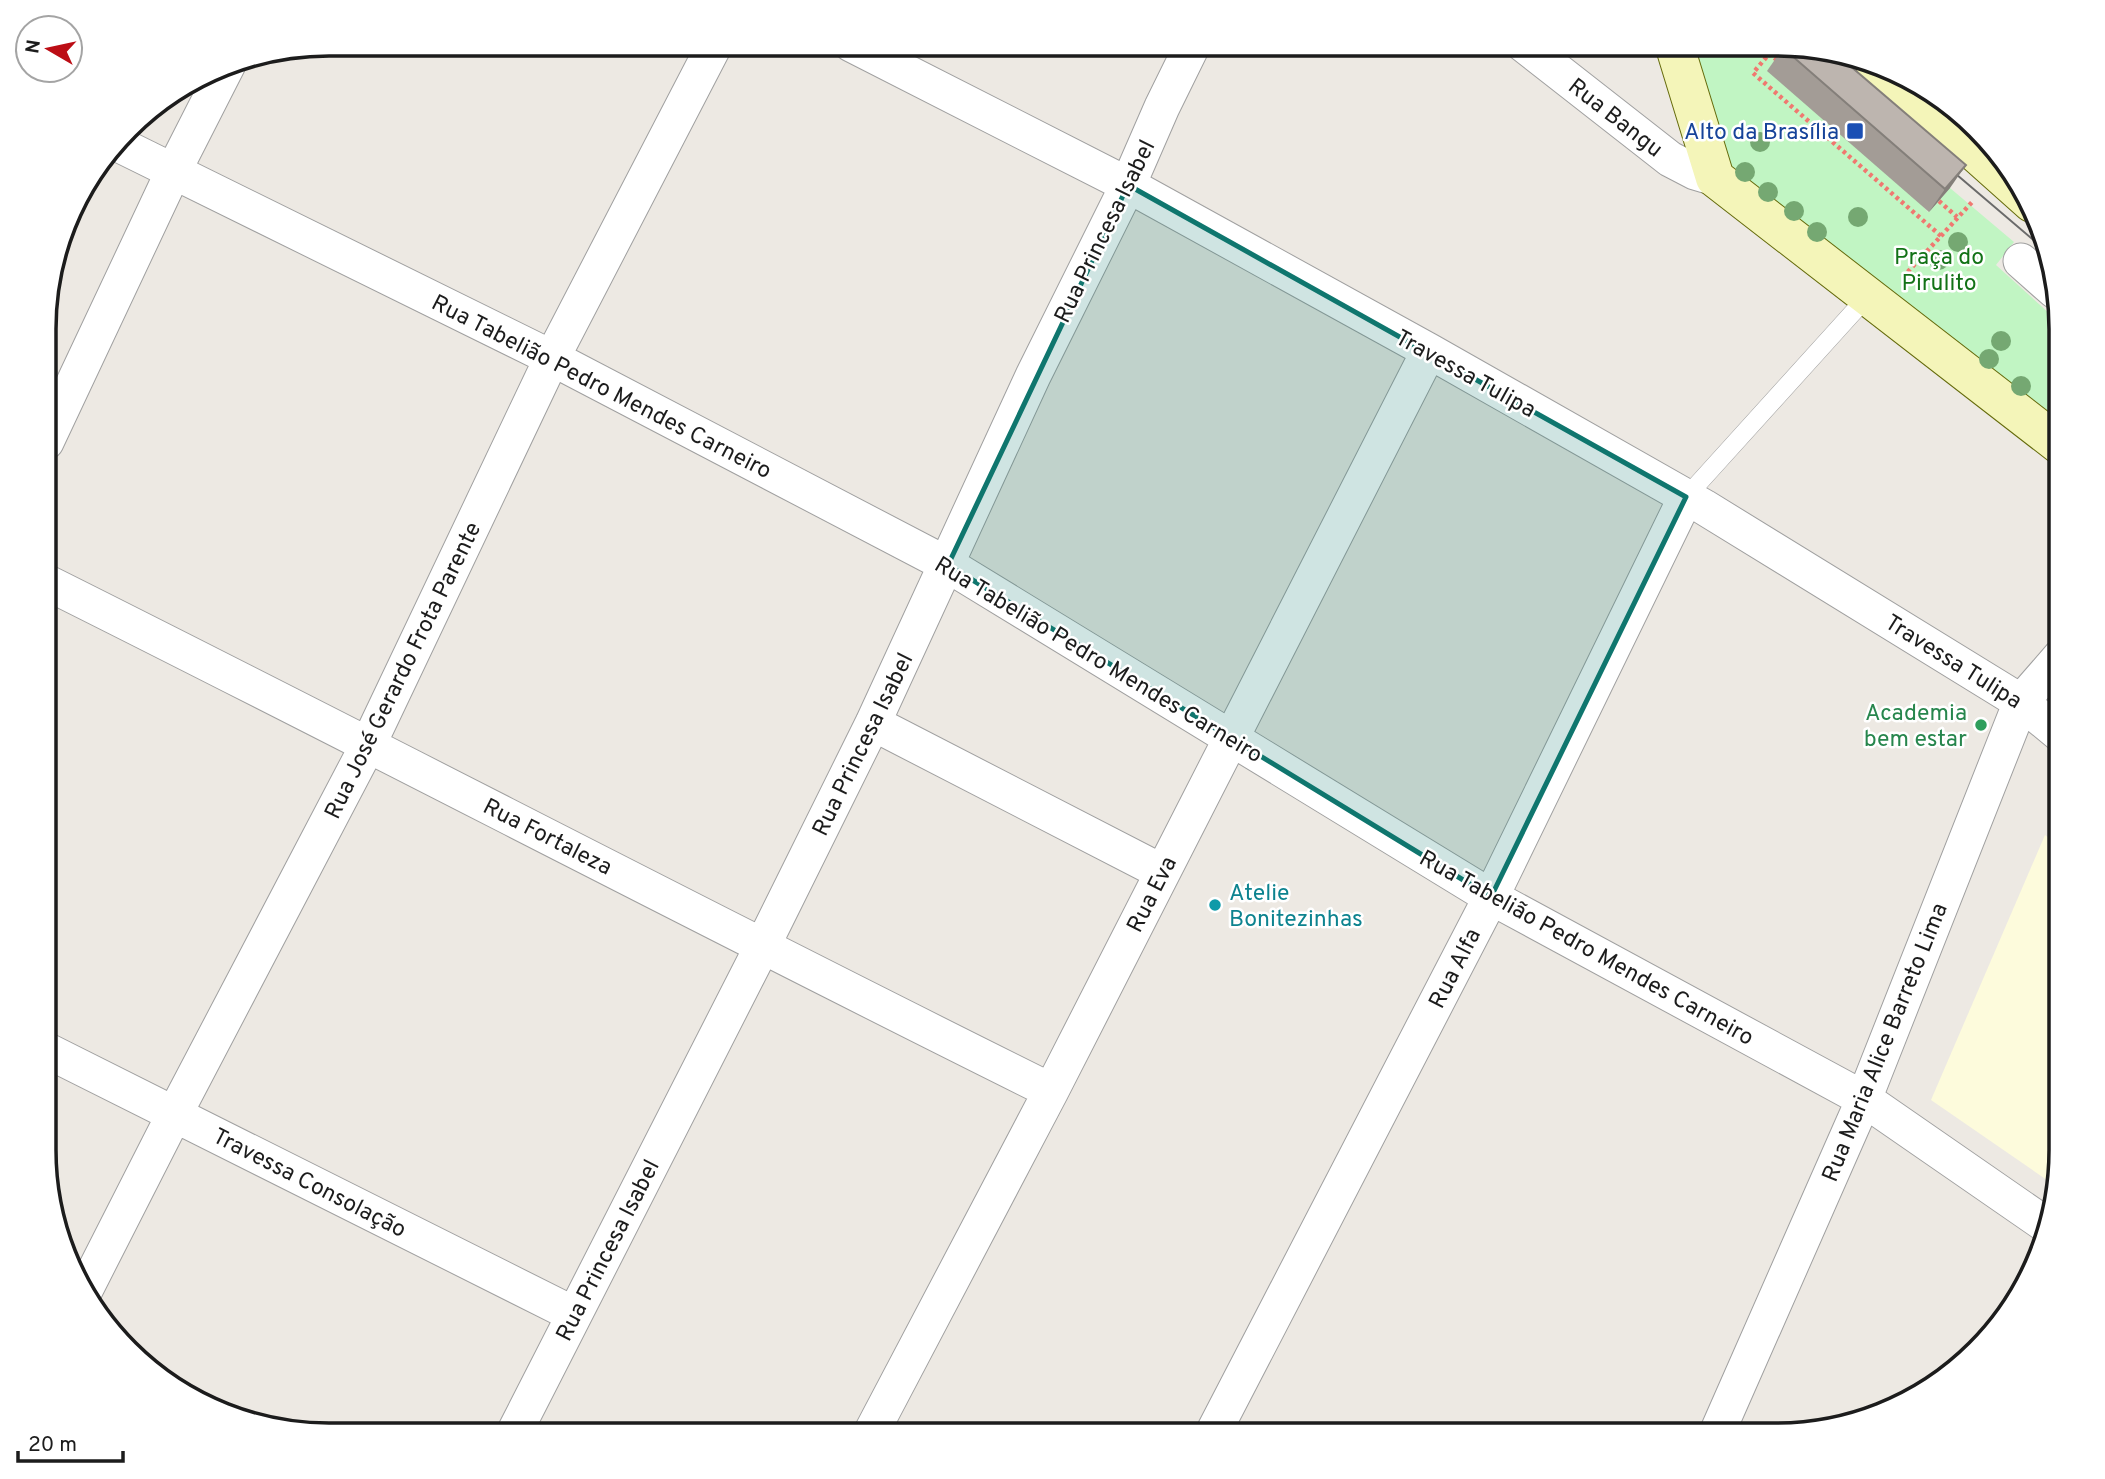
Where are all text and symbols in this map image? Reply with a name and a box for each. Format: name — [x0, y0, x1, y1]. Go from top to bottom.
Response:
north arrow — [14, 14, 84, 84]
text: N — [21, 38, 47, 55]
street label: Rua Bangu — [1561, 73, 1668, 165]
place label: Alto da Brasília — [1684, 119, 1839, 148]
marker: Alto da Brasília — [1845, 121, 1865, 141]
street label: Rua Princesa Isabel — [1049, 136, 1163, 328]
park label: Praça do Pirulito — [1894, 244, 1984, 299]
street label: Rua Tabelião Pedro Mendes Carneiro — [426, 290, 776, 487]
street label: Travessa Tulipa — [1389, 325, 1540, 426]
street label: Rua José Gerardo Frota Parente — [320, 518, 489, 824]
street label: Rua Tabelião Pedro Mendes Carneiro — [928, 551, 1267, 771]
street label: Travessa Tulipa — [1879, 609, 2027, 717]
street label: Rua Princesa Isabel — [807, 649, 921, 841]
place label: Academia bem estar — [1864, 700, 1967, 755]
marker: Academia bem estar — [1973, 717, 1989, 733]
street label: Rua Fortaleza — [477, 793, 616, 883]
street label: Rua Tabelião Pedro Mendes Carneiro — [1413, 845, 1758, 1053]
street label: Rua Eva — [1122, 852, 1185, 938]
place label: Atelie Bonitezinhas — [1229, 880, 1363, 935]
marker: Atelie Bonitezinhas — [1207, 897, 1223, 913]
street label: Rua Maria Alice Barreto Lima — [1817, 899, 1956, 1187]
street label: Rua Alfa — [1424, 924, 1489, 1014]
street label: Travessa Consolação — [207, 1123, 410, 1246]
street label: Rua Princesa Isabel — [551, 1155, 668, 1347]
scale bar — [18, 1420, 122, 1464]
text: 20 m — [28, 1432, 77, 1459]

